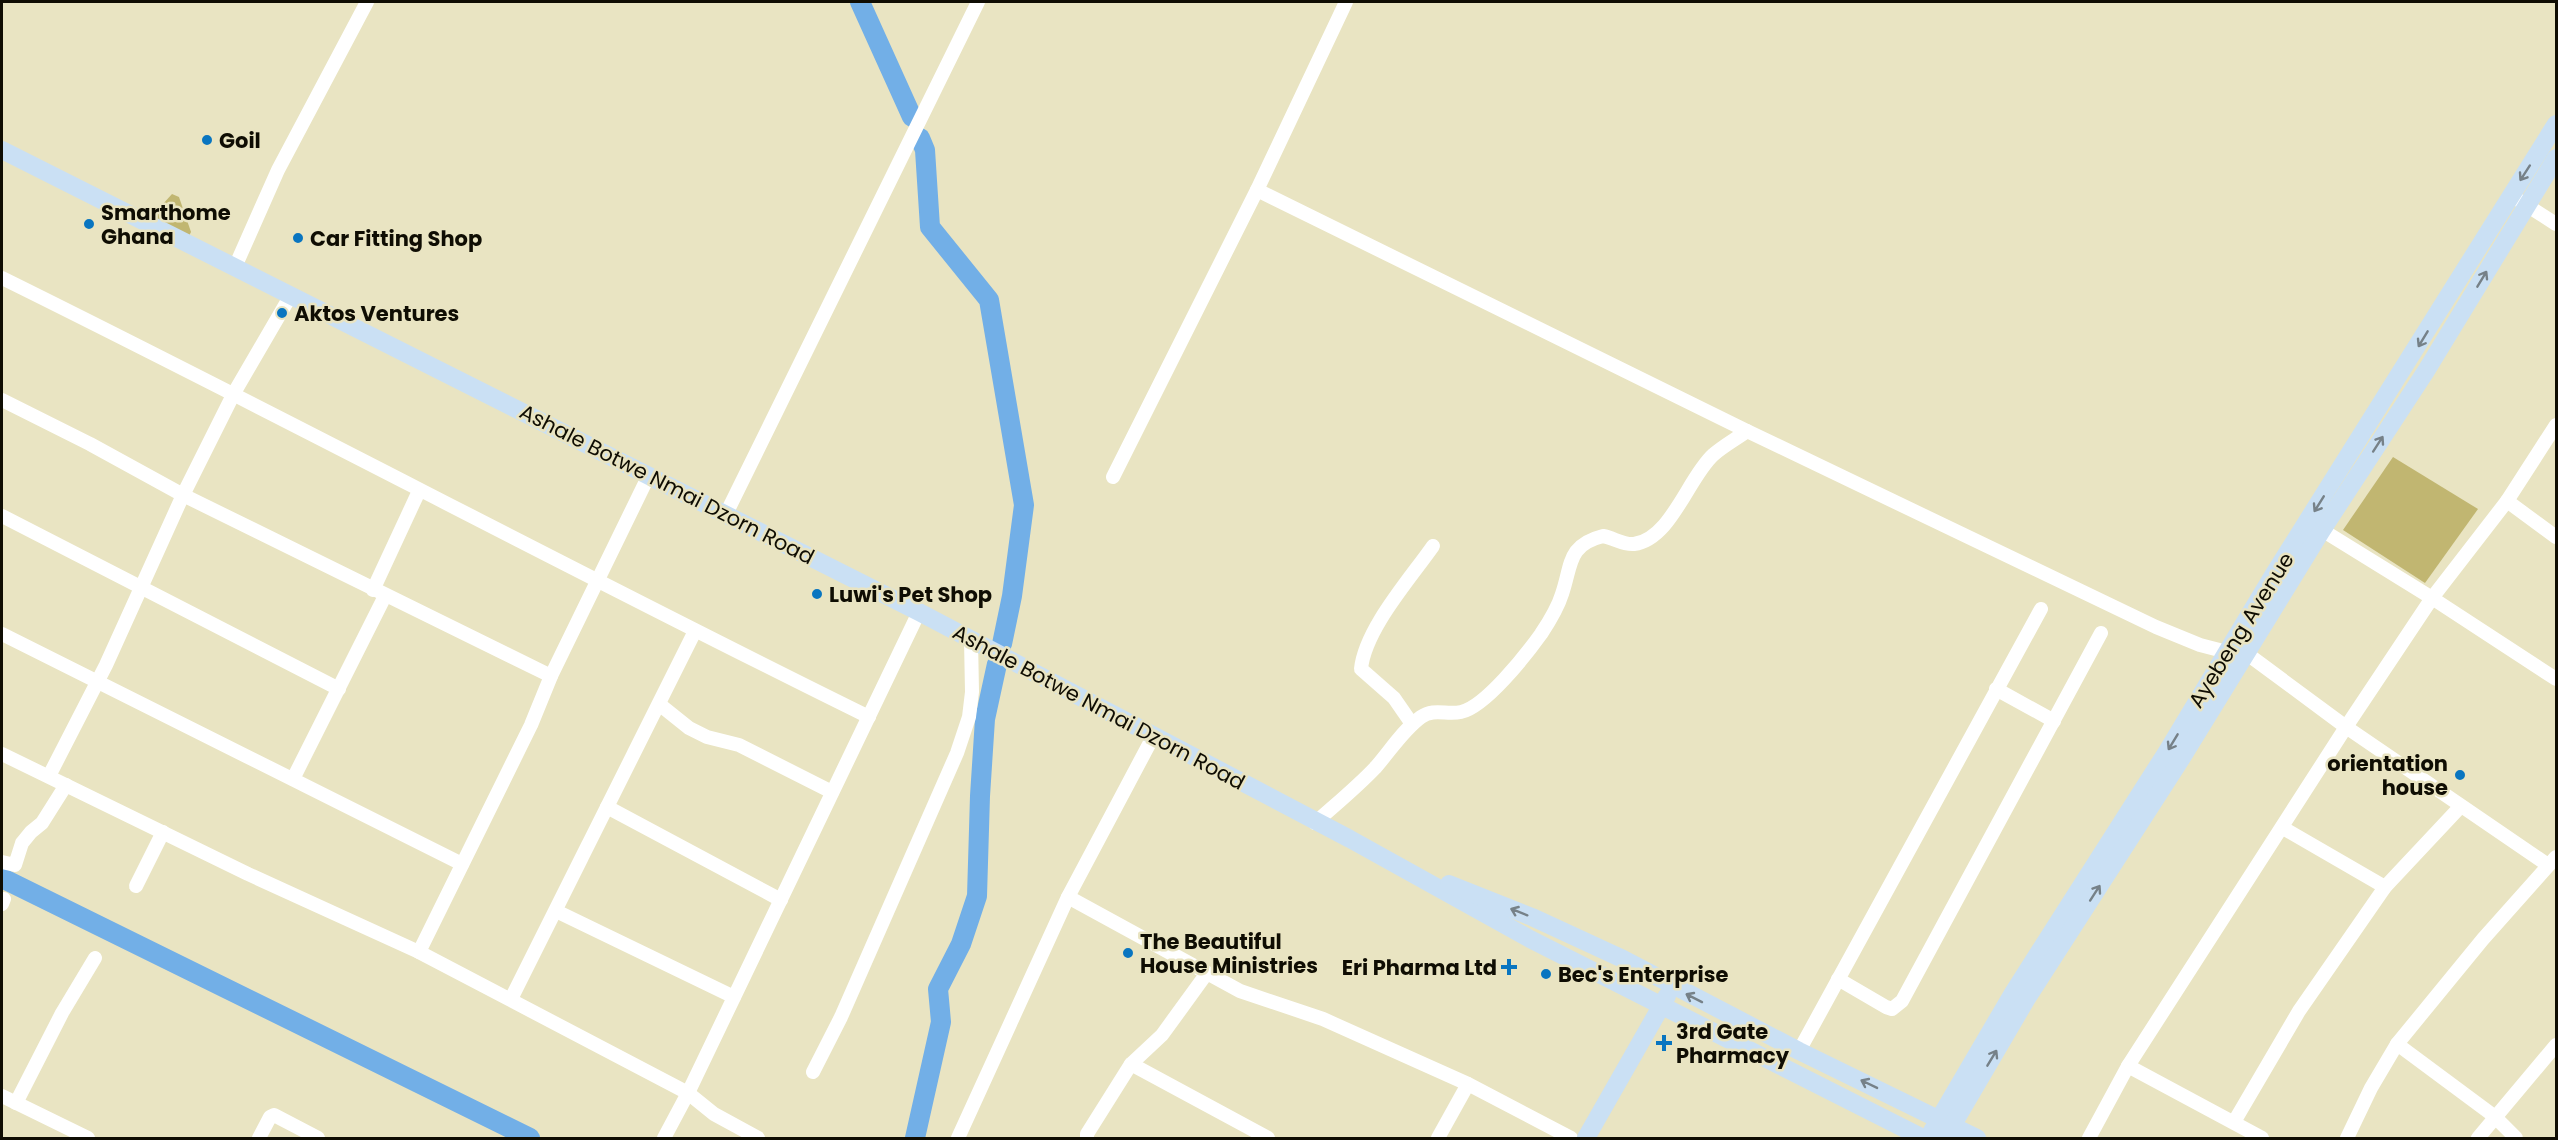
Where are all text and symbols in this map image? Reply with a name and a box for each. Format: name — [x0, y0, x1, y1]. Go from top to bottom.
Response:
place label: Goil — [219, 126, 261, 155]
marker: Goil — [200, 133, 214, 147]
one-way arrow — [2518, 164, 2530, 181]
place label: Smarthome Ghana — [101, 198, 231, 251]
marker: Smarthome Ghana — [82, 217, 96, 231]
place label: Car Fitting Shop — [310, 224, 482, 253]
marker: Car Fitting Shop — [291, 231, 305, 245]
one-way arrow — [2476, 271, 2488, 288]
place label: Aktos Ventures — [294, 299, 459, 328]
marker: Aktos Ventures — [275, 306, 289, 320]
one-way arrow — [2416, 330, 2428, 347]
street label: Ashale Botwe Nmai Dzorn Road — [515, 397, 819, 571]
one-way arrow — [2372, 436, 2384, 452]
one-way arrow — [2313, 495, 2325, 512]
street label: Ayebeng Avenue — [2181, 547, 2301, 713]
place label: Luwi's Pet Shop — [829, 580, 992, 609]
marker: Luwi's Pet Shop — [810, 587, 824, 601]
street label: Ashale Botwe Nmai Dzorn Road — [948, 617, 1250, 797]
one-way arrow — [2166, 733, 2178, 750]
place label: orientation house — [2327, 749, 2448, 802]
marker: orientation house — [2453, 768, 2467, 782]
one-way arrow — [2089, 885, 2101, 902]
one-way arrow — [1510, 906, 1529, 917]
place label: The Beautiful House Ministries — [1140, 927, 1318, 980]
marker: The Beautiful House Ministries — [1121, 946, 1135, 960]
place label: Eri Pharma Ltd — [1342, 953, 1497, 982]
marker: Eri Pharma Ltd — [1502, 960, 1516, 974]
place label: Bec's Enterprise — [1558, 960, 1728, 989]
marker: Bec's Enterprise — [1539, 967, 1553, 981]
one-way arrow — [1686, 992, 1703, 1004]
place label: 3rd Gate Pharmacy — [1676, 1017, 1790, 1070]
marker: 3rd Gate Pharmacy — [1657, 1036, 1671, 1050]
one-way arrow — [1986, 1050, 1998, 1067]
one-way arrow — [1860, 1077, 1878, 1089]

